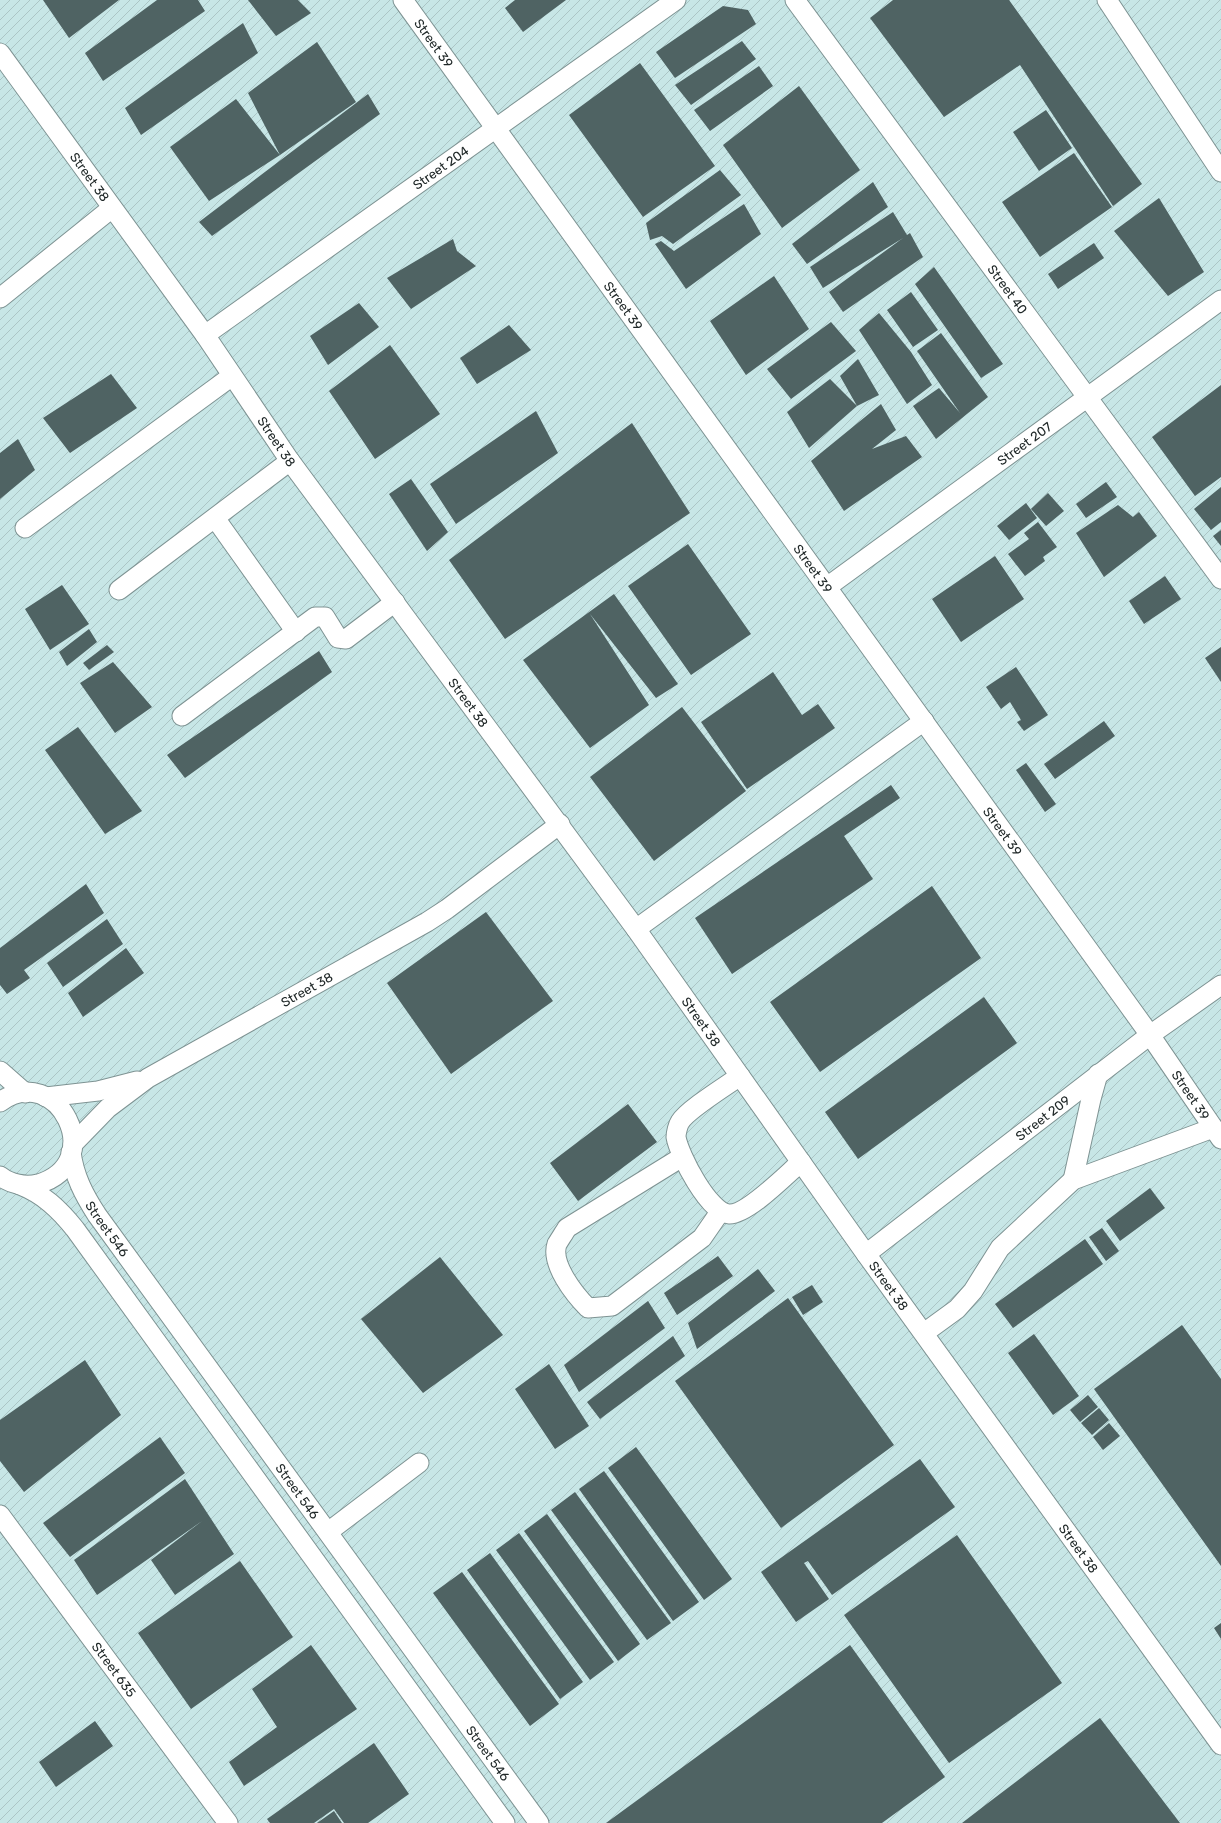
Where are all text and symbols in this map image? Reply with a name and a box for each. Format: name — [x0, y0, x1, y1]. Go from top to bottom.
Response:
street label: Street 39 — [411, 16, 456, 71]
street label: Street 204 — [410, 143, 472, 193]
street label: Street 38 — [67, 150, 112, 204]
street label: Street 40 — [984, 262, 1030, 317]
street label: Street 39 — [601, 279, 646, 333]
street label: Street 38 — [254, 414, 299, 470]
street label: Street 207 — [994, 419, 1055, 468]
street label: Street 39 — [790, 541, 836, 596]
street label: Street 38 — [445, 675, 491, 730]
street label: Street 39 — [980, 804, 1025, 859]
street label: Street 38 — [278, 969, 335, 1010]
street label: Street 38 — [679, 994, 724, 1049]
street label: Street 39 — [1168, 1068, 1213, 1123]
street label: Street 209 — [1013, 1092, 1073, 1144]
street label: Street 546 — [82, 1199, 132, 1260]
street label: Street 38 — [866, 1259, 911, 1314]
street label: Street 546 — [272, 1461, 322, 1522]
street label: Street 38 — [1056, 1521, 1101, 1576]
street label: Street 635 — [89, 1639, 139, 1700]
street label: Street 546 — [463, 1723, 513, 1784]

